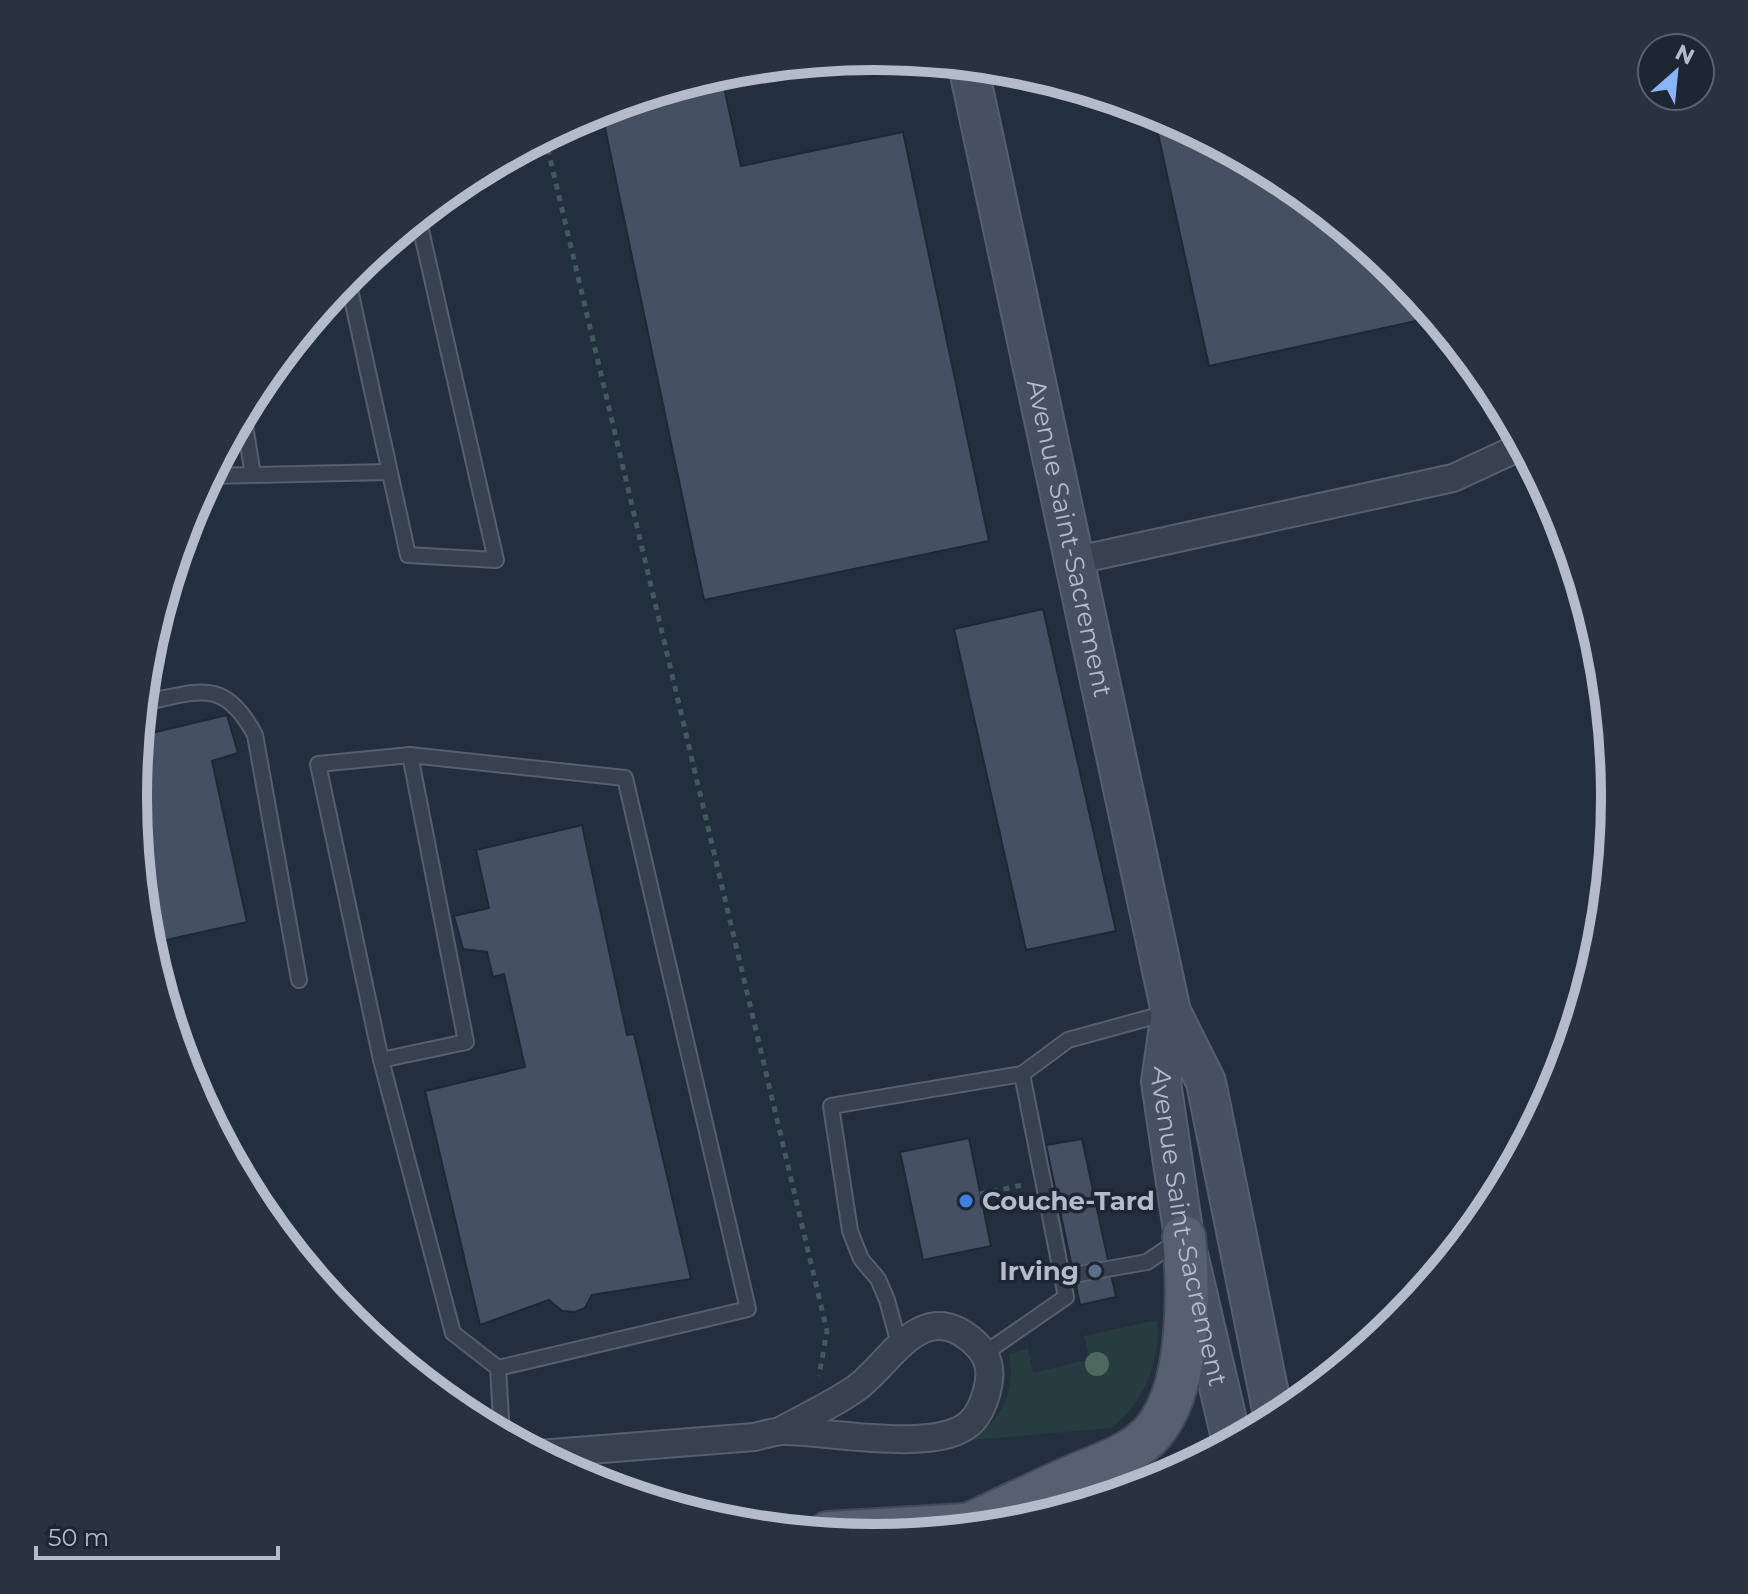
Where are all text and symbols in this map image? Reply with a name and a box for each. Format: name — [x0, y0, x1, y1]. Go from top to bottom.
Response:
north arrow — [1636, 32, 1716, 112]
text: N — [1671, 39, 1699, 71]
street label: Avenue Saint-Sacrement — [1020, 377, 1119, 700]
street label: Avenue Saint-Sacrement — [1145, 1065, 1234, 1389]
place label: Couche-Tard — [982, 1185, 1155, 1217]
marker: Couche-Tard — [957, 1192, 975, 1210]
place label: Irving — [999, 1255, 1079, 1287]
marker: Irving — [1086, 1262, 1104, 1280]
scale bar — [36, 1510, 278, 1560]
text: 50 m — [48, 1523, 109, 1552]

